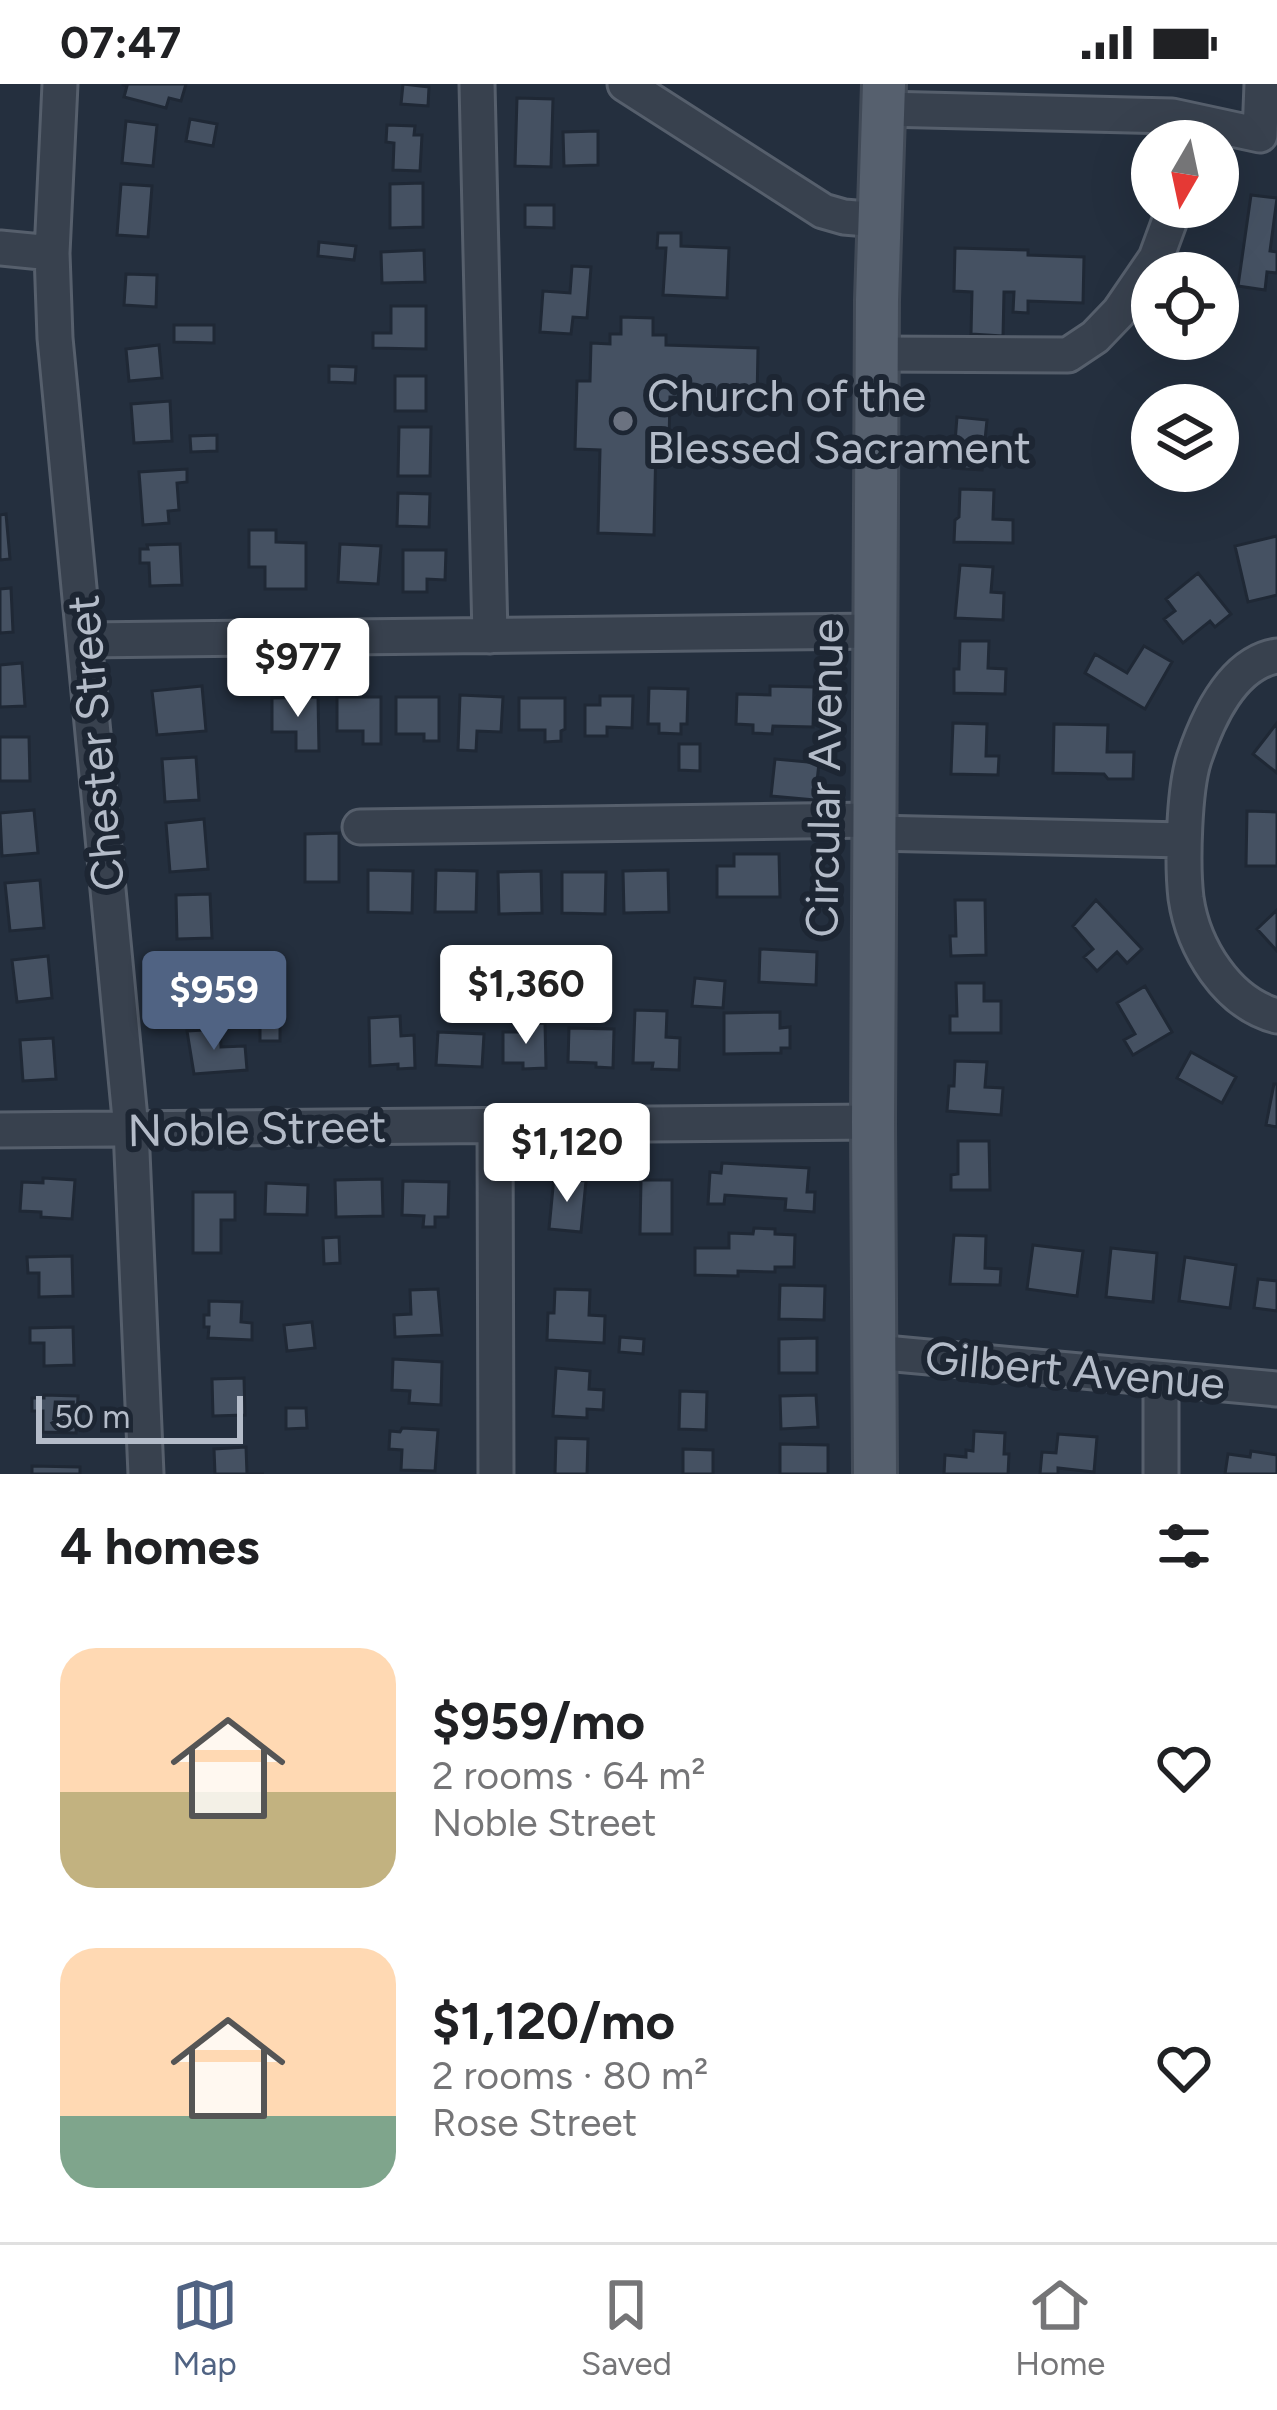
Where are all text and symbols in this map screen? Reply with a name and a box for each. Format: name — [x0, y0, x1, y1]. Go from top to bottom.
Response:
text: 07:47 — [60, 15, 181, 69]
north arrow — [1131, 120, 1239, 228]
map controls — [1131, 120, 1239, 492]
button: locate — [1131, 252, 1239, 360]
place label: Church of the Blessed Sacrament — [647, 368, 1031, 474]
button: layers — [1131, 384, 1239, 492]
marker: Church of the Blessed Sacrament — [610, 408, 636, 434]
street label: Chester Street — [55, 593, 135, 893]
pin: $977 — [227, 618, 369, 720]
street label: Circular Avenue — [794, 618, 854, 938]
text: $977 — [254, 633, 342, 680]
pin: $1,360 — [428, 945, 624, 1047]
pin: $959 — [143, 951, 285, 1053]
text: $1,360 — [467, 960, 585, 1007]
text: $959 — [169, 966, 259, 1013]
street label: Noble Street — [127, 1099, 387, 1157]
pin: $1,120 — [469, 1103, 665, 1205]
text: $1,120 — [511, 1118, 623, 1165]
street label: Gilbert Avenue — [923, 1330, 1227, 1410]
scale bar — [36, 1390, 243, 1443]
text: 50 m — [54, 1397, 130, 1436]
icon: filters — [1151, 1513, 1217, 1579]
text: 4 homes — [60, 1516, 260, 1577]
text: $959/mo — [432, 1691, 645, 1752]
icon: home — [156, 1696, 300, 1840]
icon: heart — [1151, 1735, 1217, 1801]
text: 2 rooms · 64 m² — [432, 1752, 706, 1799]
text: Noble Street — [432, 1799, 656, 1846]
text: $1,120/mo — [432, 1991, 675, 2052]
icon: home — [156, 1996, 300, 2140]
icon: heart — [1151, 2035, 1217, 2101]
text: 2 rooms · 80 m² — [432, 2052, 708, 2099]
text: Rose Street — [432, 2099, 637, 2146]
tab: Map — [172, 2272, 238, 2383]
tab: Saved — [581, 2272, 672, 2383]
tab: Home — [1015, 2272, 1105, 2383]

